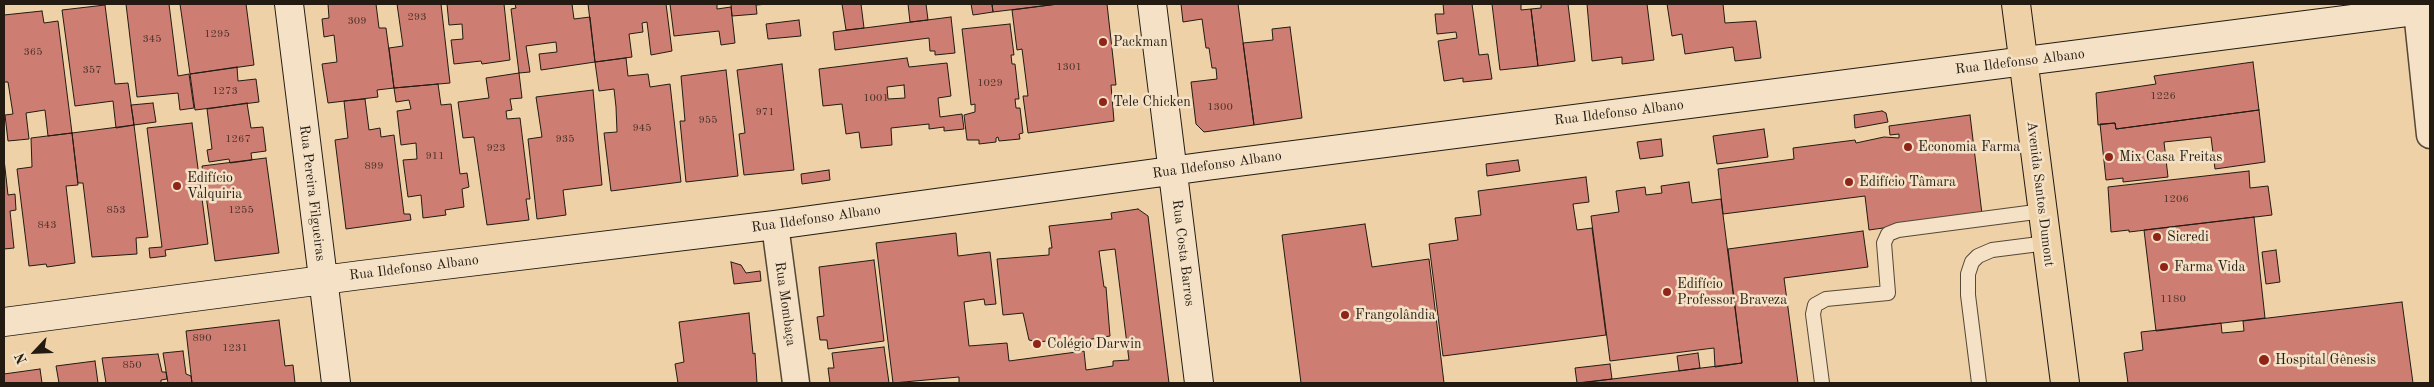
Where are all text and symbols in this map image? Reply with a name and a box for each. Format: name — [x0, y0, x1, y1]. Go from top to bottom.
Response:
house number: 293 — [407, 10, 427, 24]
house number: 309 — [347, 14, 367, 28]
house number: 1295 — [204, 27, 230, 41]
house number: 345 — [142, 32, 162, 46]
place label: Packman — [1113, 34, 1168, 50]
marker: Packman — [1097, 36, 1109, 48]
house number: 365 — [23, 45, 43, 59]
street label: Rua Ildefonso Albano — [1954, 46, 2086, 78]
house number: 1301 — [1056, 60, 1082, 74]
house number: 357 — [82, 63, 102, 77]
house number: 1029 — [977, 76, 1003, 90]
house number: 1273 — [212, 84, 238, 98]
house number: 1226 — [2150, 89, 2176, 103]
house number: 1001 — [863, 91, 889, 105]
place label: Tele Chicken — [1113, 94, 1191, 110]
marker: Tele Chicken — [1097, 96, 1109, 108]
street label: Rua Ildefonso Albano — [1553, 97, 1685, 129]
house number: 1300 — [1207, 100, 1233, 114]
house number: 971 — [755, 105, 775, 119]
house number: 955 — [698, 113, 718, 127]
street label: Avenida Santos Dumont — [2023, 120, 2057, 268]
house number: 945 — [632, 121, 652, 135]
street label: Rua Pereira Filgueiras — [295, 124, 329, 262]
house number: 1267 — [225, 132, 251, 146]
house number: 935 — [555, 132, 575, 146]
place label: Economia Farma — [1918, 139, 2020, 155]
house number: 923 — [486, 141, 506, 155]
marker: Economia Farma — [1902, 141, 1914, 153]
street label: Rua Ildefonso Albano — [1151, 148, 1283, 182]
house number: 911 — [425, 149, 445, 163]
place label: Mix Casa Freitas — [2119, 149, 2222, 165]
marker: Mix Casa Freitas — [2103, 151, 2115, 163]
house number: 899 — [364, 159, 384, 173]
place label: Edifício Valquiria — [187, 170, 242, 202]
place label: Edifício Tâmara — [1859, 174, 1956, 190]
marker: Edifício Tâmara — [1843, 176, 1855, 188]
marker: Edifício Valquiria — [171, 180, 183, 192]
house number: 1206 — [2163, 192, 2189, 206]
street label: Rua Costa Barros — [1168, 199, 1198, 307]
street label: Rua Ildefonso Albano — [750, 202, 882, 236]
house number: 853 — [106, 203, 126, 217]
house number: 1255 — [228, 203, 254, 217]
house number: 843 — [37, 218, 57, 232]
place label: Sicredi — [2167, 229, 2209, 245]
marker: Sicredi — [2151, 231, 2163, 243]
street label: Rua Ildefonso Albano — [348, 252, 480, 284]
place label: Farma Vida — [2174, 259, 2245, 275]
street label: Rua Mombaça — [771, 261, 799, 347]
marker: Farma Vida — [2158, 261, 2170, 273]
place label: Edifício Professor Braveza — [1677, 276, 1787, 308]
marker: Edifício Professor Braveza — [1661, 286, 1673, 298]
house number: 1180 — [2160, 292, 2186, 306]
place label: Frangolândia — [1355, 307, 1435, 323]
marker: Frangolândia — [1339, 309, 1351, 321]
north arrow — [10, 327, 60, 377]
house number: 890 — [192, 331, 212, 345]
place label: Colégio Darwin — [1047, 336, 1142, 352]
marker: Colégio Darwin — [1031, 338, 1043, 350]
house number: 1231 — [222, 341, 248, 355]
text: N — [13, 351, 30, 366]
place label: Hospital Gênesis — [2275, 352, 2376, 368]
marker: Hospital Gênesis — [2257, 353, 2271, 367]
house number: 850 — [122, 358, 142, 372]

